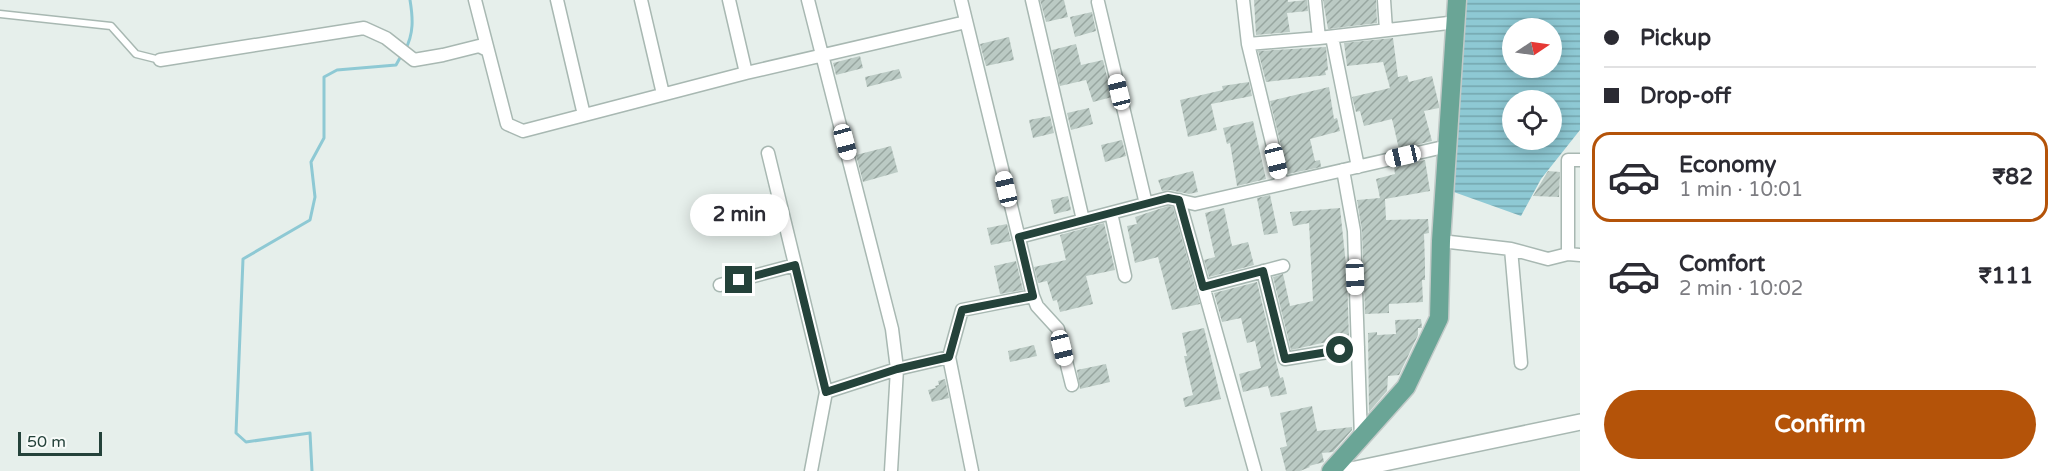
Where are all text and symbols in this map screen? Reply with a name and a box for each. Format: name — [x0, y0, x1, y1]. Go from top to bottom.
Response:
north arrow — [1502, 18, 1562, 78]
map controls — [1502, 18, 1562, 150]
text: Pickup — [1640, 25, 1711, 51]
car — [1106, 72, 1132, 112]
text: Drop-off — [1640, 83, 1731, 109]
button: locate — [1502, 90, 1562, 150]
car — [832, 122, 858, 162]
car — [1263, 141, 1289, 181]
car — [1383, 143, 1423, 169]
icon: car — [1607, 150, 1661, 204]
text: Economy — [1679, 152, 1776, 178]
text: ₹82 — [1992, 164, 2033, 190]
car — [993, 169, 1019, 209]
text: 1 min · 10:01 — [1679, 178, 1803, 202]
callout: 2 min — [690, 193, 789, 235]
text: 2 min — [713, 203, 766, 227]
icon: car — [1607, 249, 1661, 303]
text: Comfort — [1679, 251, 1765, 277]
car — [1345, 259, 1365, 295]
text: ₹111 — [1979, 263, 2033, 289]
route end — [725, 266, 752, 293]
text: 2 min · 10:02 — [1679, 277, 1803, 301]
car — [1049, 328, 1075, 368]
route start — [1326, 336, 1353, 363]
button: Confirm — [1604, 390, 2036, 459]
scale bar — [18, 429, 102, 456]
text: 50 m — [27, 432, 66, 452]

